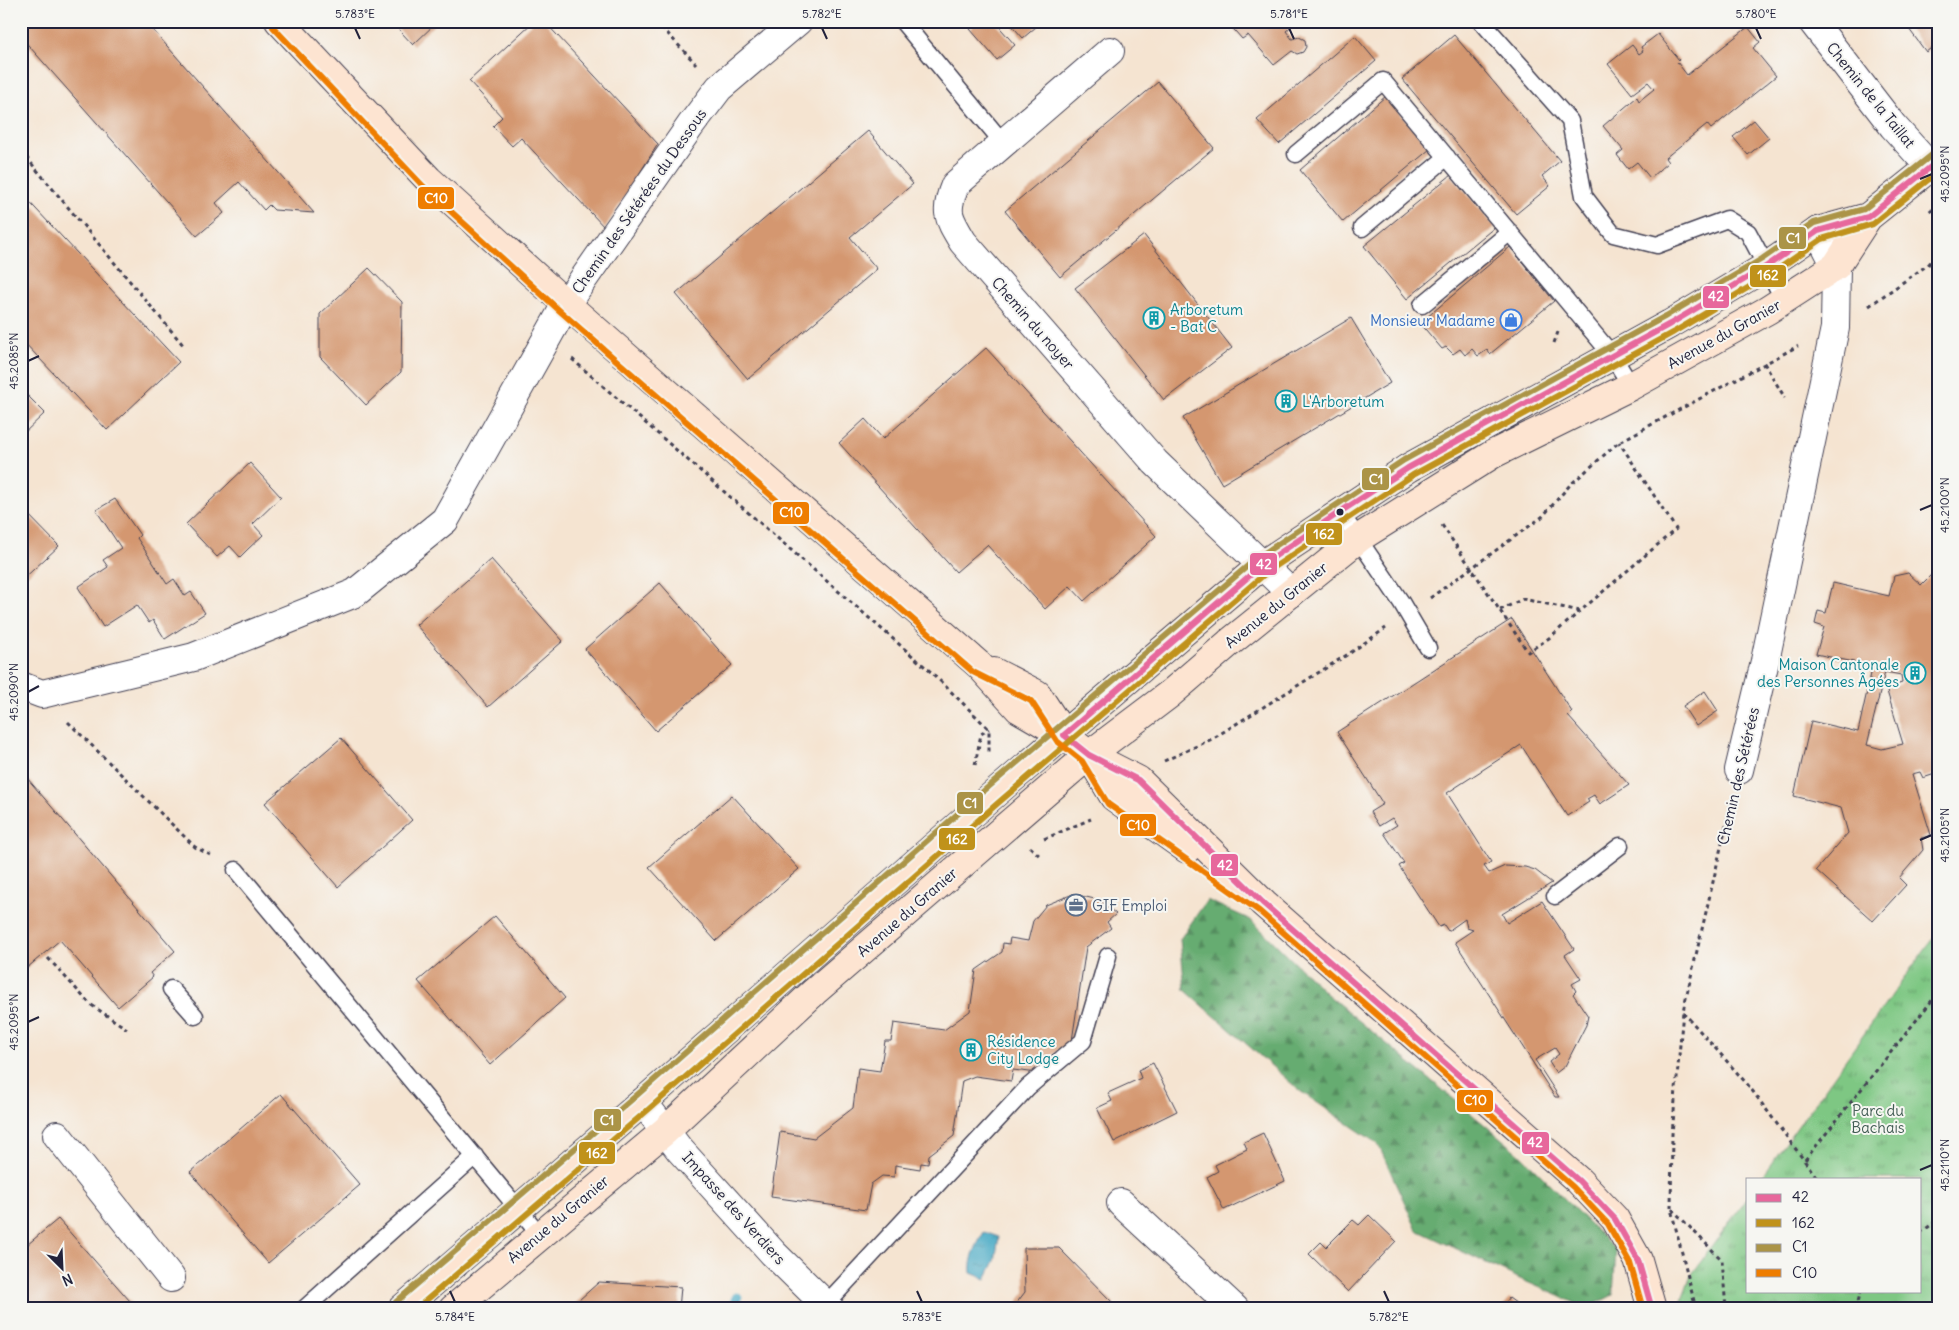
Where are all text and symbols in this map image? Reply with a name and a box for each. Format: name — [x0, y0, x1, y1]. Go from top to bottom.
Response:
text: 5.783°E — [335, 6, 375, 21]
text: 5.782°E — [802, 6, 842, 21]
text: 5.781°E — [1270, 6, 1308, 21]
text: 5.780°E — [1735, 6, 1777, 21]
street label: Chemin de la Taillat — [1823, 38, 1919, 152]
street label: Chemin des Sétérées du Dessous — [568, 105, 710, 297]
text: 45.2095°N — [1937, 146, 1952, 202]
line badge: C10 — [417, 186, 455, 210]
text: C10 — [424, 189, 448, 207]
line badge: C1 — [1778, 226, 1807, 250]
text: C1 — [1786, 229, 1800, 247]
line badge: 162 — [1749, 264, 1787, 288]
text: 162 — [1757, 266, 1779, 284]
street label: Chemin du noyer — [988, 273, 1078, 373]
line badge: 42 — [1702, 285, 1730, 309]
text: 42 — [1708, 287, 1724, 305]
street label: Avenue du Granier — [1664, 295, 1784, 373]
place label: Arboretum - Bat C — [1170, 300, 1243, 336]
building icon: Arboretum - Bat C — [1142, 306, 1166, 330]
shop icon: Monsieur Madame — [1499, 308, 1523, 332]
place label: Monsieur Madame — [1370, 311, 1495, 330]
text: 45.2085°N — [6, 333, 21, 389]
building icon: L'Arboretum — [1274, 389, 1298, 413]
place label: L'Arboretum — [1302, 392, 1384, 411]
line badge: C1 — [1361, 467, 1390, 491]
text: C1 — [1369, 470, 1383, 488]
text: 45.2100°N — [1937, 477, 1952, 533]
line badge: C10 — [772, 501, 810, 525]
text: C10 — [779, 503, 803, 521]
unlabelled marker — [1335, 507, 1345, 517]
line badge: 162 — [1305, 522, 1343, 546]
text: 162 — [1313, 525, 1335, 543]
line badge: 42 — [1249, 552, 1278, 576]
text: 42 — [1256, 555, 1272, 573]
street label: Avenue du Granier — [1221, 558, 1331, 652]
place label: Maison Cantonale des Personnes Âgées — [1757, 655, 1899, 691]
building icon: Maison Cantonale des Personnes Âgées — [1903, 661, 1927, 685]
text: 45.2090°N — [6, 663, 21, 721]
street label: Chemin des Sétérées — [1713, 705, 1763, 847]
line badge: C1 — [956, 791, 984, 815]
text: C1 — [963, 794, 977, 812]
text: 45.2105°N — [1937, 808, 1952, 862]
line badge: C10 — [1119, 813, 1157, 837]
text: C10 — [1126, 816, 1150, 834]
line badge: 162 — [938, 827, 976, 851]
text: 162 — [946, 830, 968, 848]
line badge: 42 — [1210, 853, 1239, 877]
text: 42 — [1217, 856, 1233, 874]
street label: Avenue du Granier — [853, 863, 961, 961]
office icon: GIF Emploi — [1064, 893, 1088, 917]
place label: GIF Emploi — [1092, 896, 1167, 915]
text: 45.2095°N — [6, 994, 21, 1050]
place label: Résidence City Lodge — [987, 1032, 1059, 1068]
building icon: Résidence City Lodge — [959, 1038, 983, 1062]
line badge: C10 — [1456, 1089, 1494, 1113]
text: C10 — [1463, 1091, 1487, 1109]
park label: Parc du Bachais — [1851, 1101, 1905, 1137]
line badge: C1 — [593, 1108, 622, 1132]
text: C1 — [600, 1111, 614, 1129]
line badge: 42 — [1521, 1131, 1550, 1155]
text: 42 — [1527, 1133, 1543, 1151]
text: 45.2110°N — [1937, 1139, 1952, 1191]
line badge: 162 — [578, 1141, 616, 1165]
text: 162 — [586, 1144, 608, 1162]
street label: Impasse des Verdiers — [678, 1148, 790, 1268]
street label: Avenue du Granier — [503, 1171, 613, 1267]
legend — [1746, 1178, 1922, 1292]
text: 42 — [1792, 1187, 1809, 1206]
text: 162 — [1792, 1213, 1815, 1232]
text: C1 — [1792, 1237, 1808, 1256]
north arrow — [38, 1242, 88, 1292]
text: C10 — [1792, 1263, 1817, 1282]
text: N — [59, 1270, 75, 1290]
text: 5.784°E — [435, 1309, 475, 1324]
text: 5.783°E — [902, 1309, 942, 1324]
text: 5.782°E — [1369, 1309, 1409, 1324]

